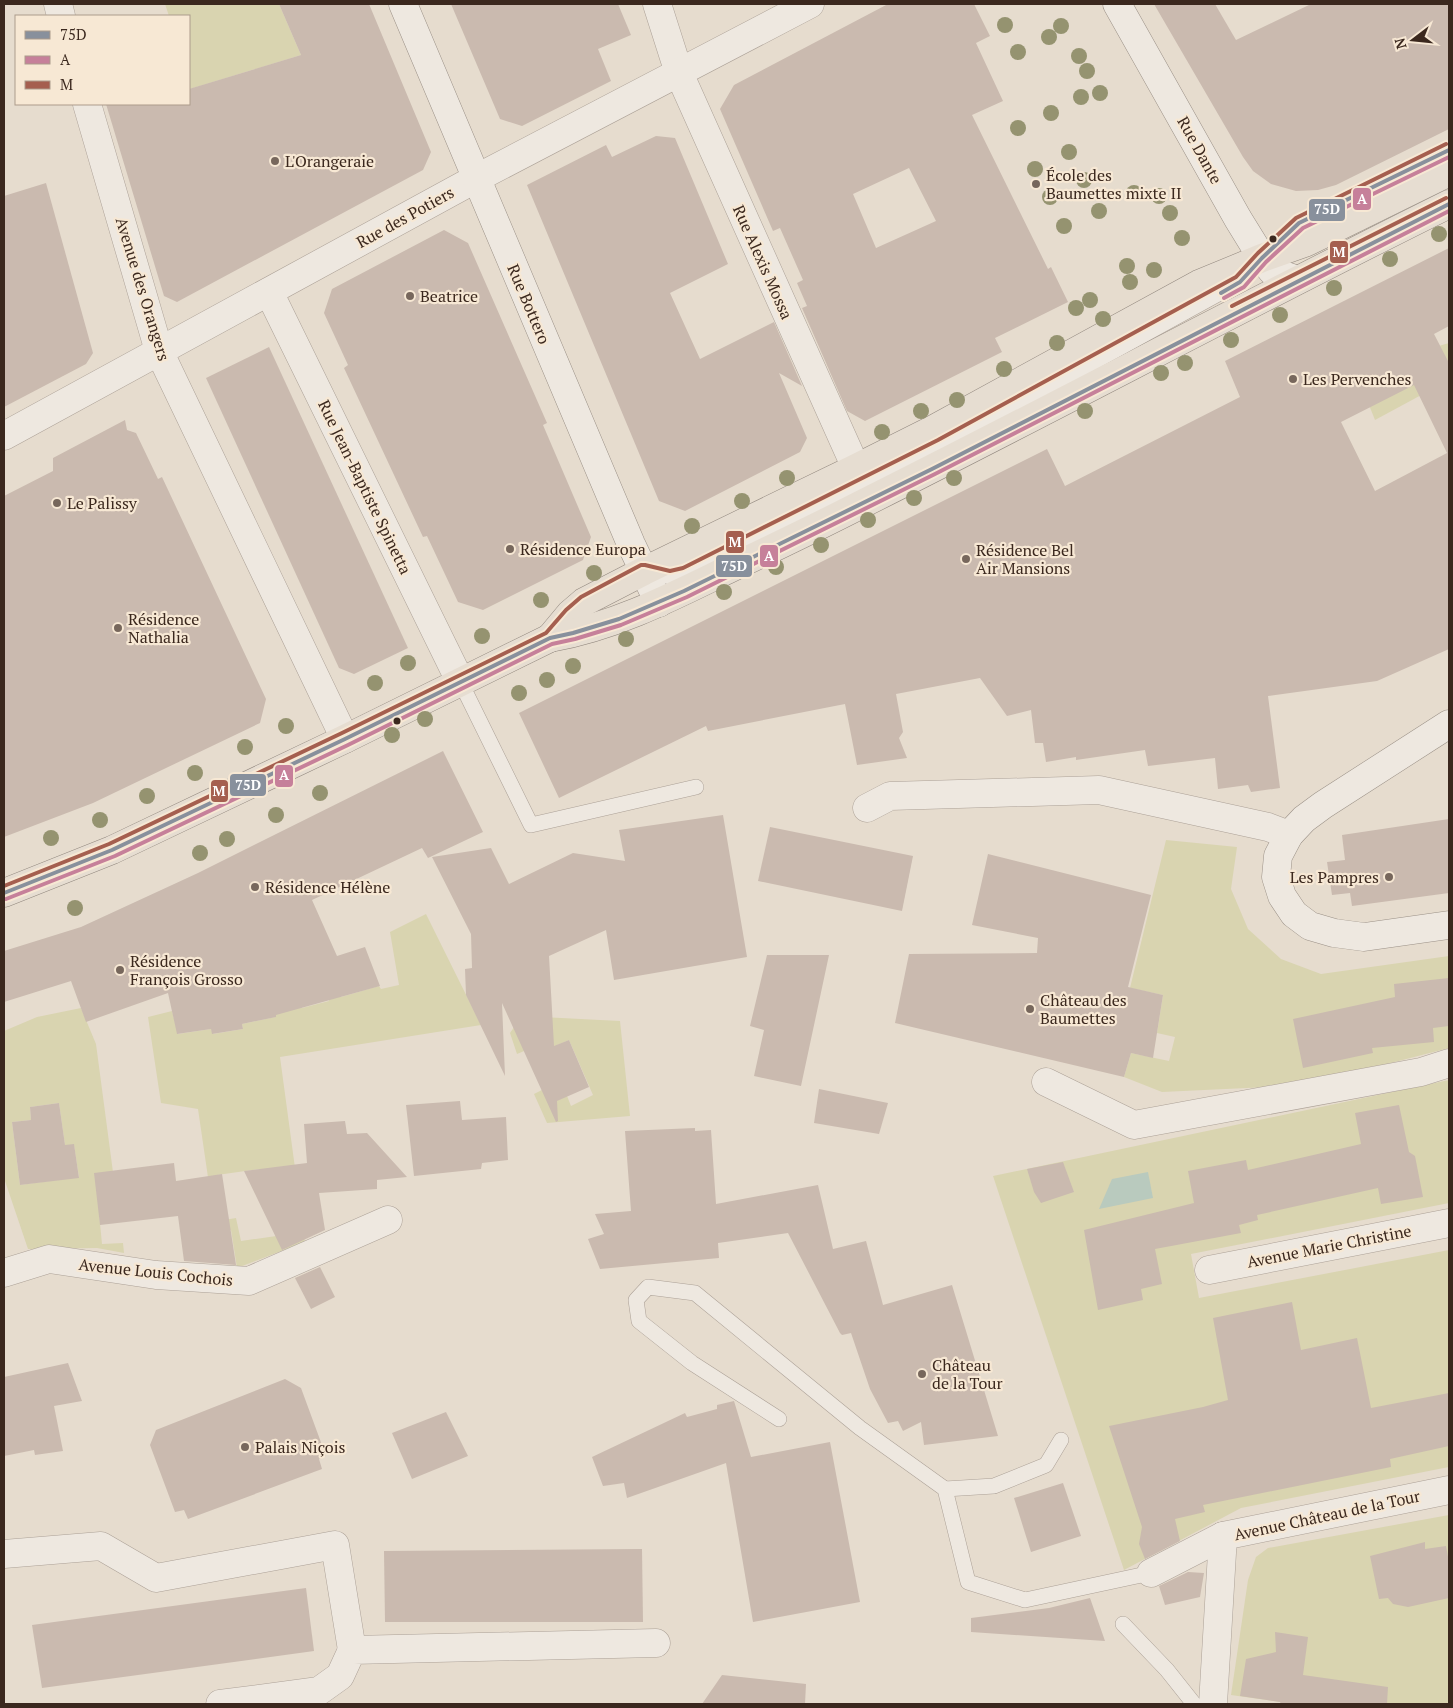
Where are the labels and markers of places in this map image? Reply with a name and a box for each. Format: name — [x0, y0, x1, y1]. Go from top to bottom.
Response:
place label: L'Orangeraie — [285, 150, 374, 172]
marker: L'Orangeraie — [269, 155, 281, 167]
place label: École des Baumettes mixte II — [1046, 164, 1182, 204]
marker: École des Baumettes mixte II — [1030, 178, 1042, 190]
unlabelled marker — [1268, 234, 1278, 244]
place label: Beatrice — [420, 285, 478, 307]
marker: Beatrice — [404, 290, 416, 302]
place label: Les Pervenches — [1303, 368, 1411, 390]
marker: Les Pervenches — [1287, 373, 1299, 385]
place label: Le Palissy — [67, 492, 138, 514]
marker: Le Palissy — [51, 497, 63, 509]
place label: Résidence Europa — [520, 538, 646, 560]
place label: Résidence Bel Air Mansions — [976, 539, 1074, 579]
marker: Résidence Europa — [504, 543, 516, 555]
marker: Résidence Bel Air Mansions — [960, 553, 972, 565]
place label: Résidence Nathalia — [128, 608, 199, 648]
marker: Résidence Nathalia — [112, 622, 124, 634]
unlabelled marker — [392, 716, 402, 726]
place label: Les Pampres — [1290, 866, 1379, 888]
marker: Les Pampres — [1383, 871, 1395, 883]
place label: Résidence Hélène — [265, 876, 390, 898]
marker: Résidence Hélène — [249, 881, 261, 893]
place label: Résidence François Grosso — [130, 950, 243, 990]
marker: Résidence François Grosso — [114, 964, 126, 976]
place label: Château des Baumettes — [1040, 989, 1127, 1029]
marker: Château des Baumettes — [1024, 1003, 1036, 1015]
place label: Château de la Tour — [932, 1354, 1004, 1394]
marker: Château de la Tour — [916, 1368, 928, 1380]
place label: Palais Niçois — [255, 1436, 345, 1458]
marker: Palais Niçois — [239, 1441, 251, 1453]

